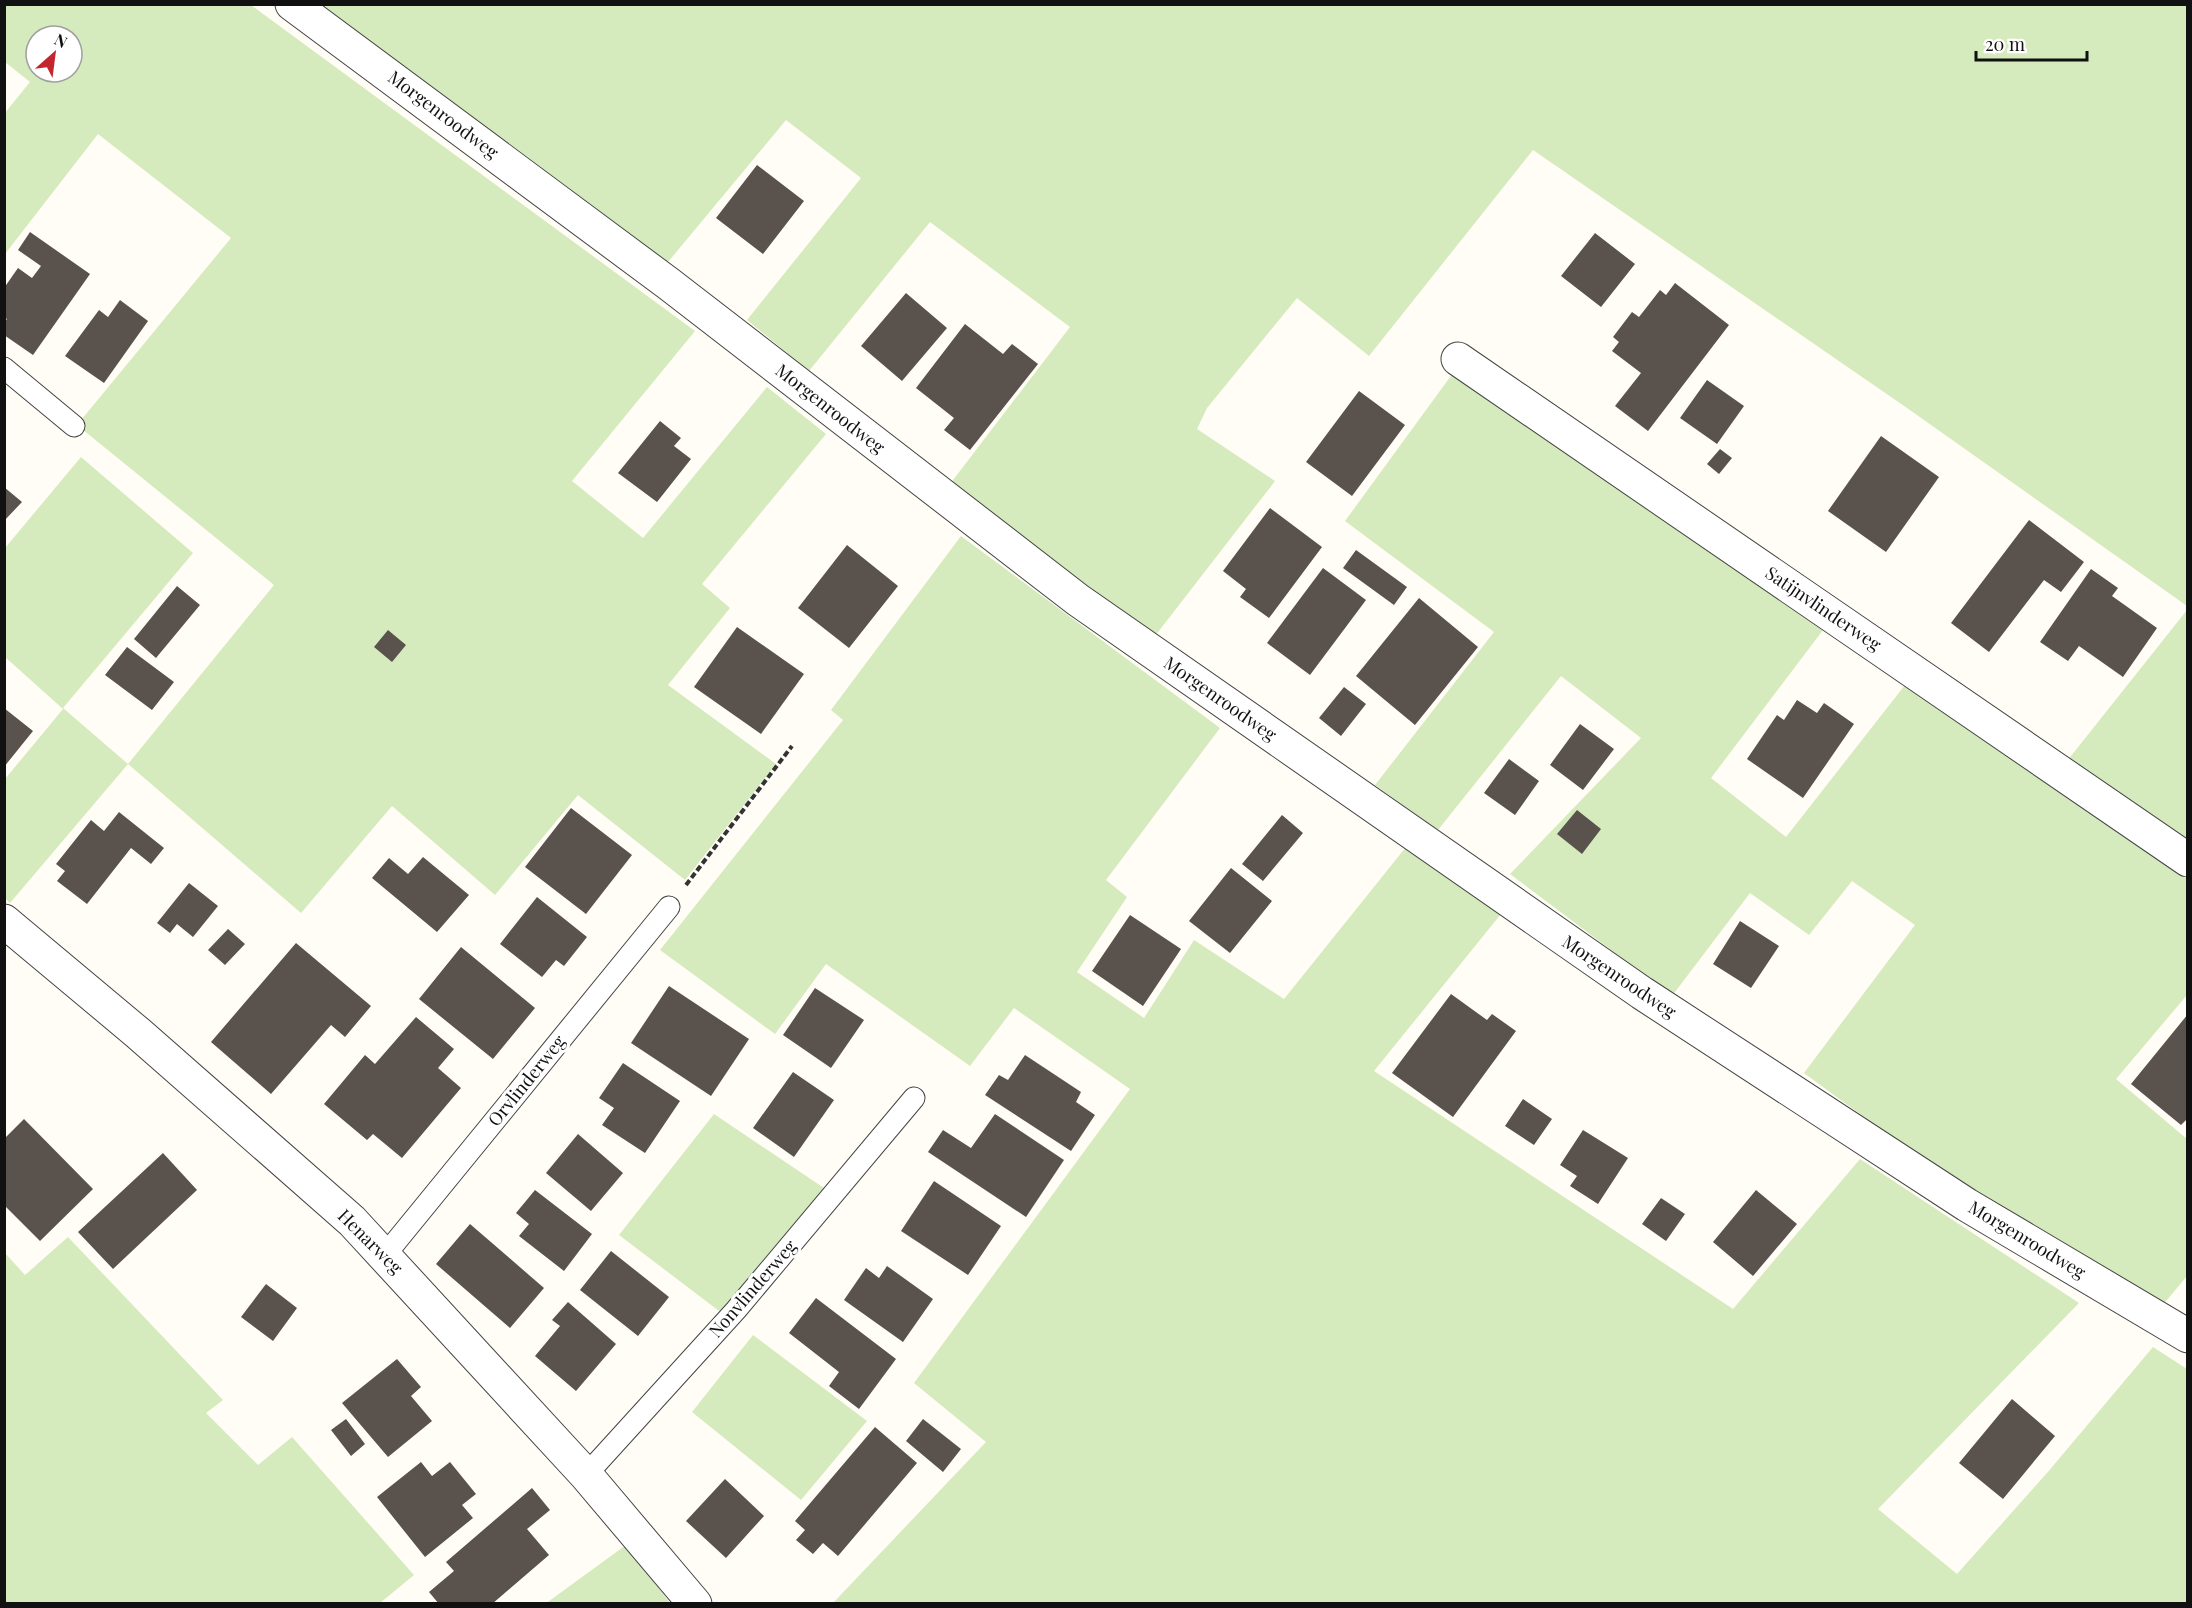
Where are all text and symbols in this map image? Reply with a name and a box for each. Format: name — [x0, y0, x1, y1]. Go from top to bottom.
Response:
north arrow — [24, 24, 84, 84]
scale bar — [1976, 24, 2087, 62]
text: N — [51, 28, 72, 53]
text: 20 m — [1985, 32, 2025, 56]
street label: Morgenroodweg — [383, 65, 504, 164]
street label: Morgenroodweg — [771, 358, 891, 459]
street label: Satijnvlinderweg — [1761, 560, 1887, 656]
street label: Morgenroodweg — [1159, 650, 1282, 746]
street label: Morgenroodweg — [1558, 929, 1682, 1023]
street label: Orvlinderweg — [482, 1029, 571, 1131]
street label: Morgenroodweg — [1965, 1195, 2091, 1284]
street label: Henarweg — [333, 1204, 409, 1279]
street label: Nonvlinderweg — [703, 1234, 802, 1342]

